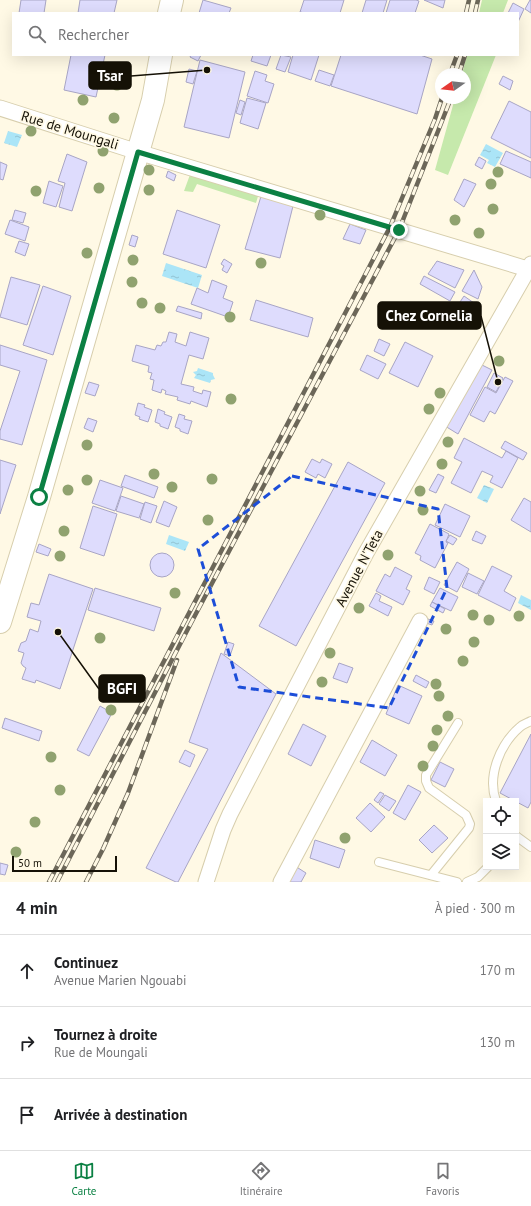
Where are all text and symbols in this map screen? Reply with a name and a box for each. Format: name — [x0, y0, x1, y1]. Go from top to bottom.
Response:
search box — [12, 12, 519, 56]
icon: search — [26, 23, 48, 45]
text: Rechercher — [58, 25, 129, 44]
callout: Tsar — [89, 62, 131, 89]
text: Tsar — [97, 66, 124, 85]
north arrow — [435, 68, 471, 104]
street label: Rue de Moungali — [19, 107, 121, 153]
route end — [390, 221, 408, 239]
callout: Chez Cornelia — [378, 302, 481, 329]
text: Chez Cornelia — [386, 306, 472, 325]
route start — [30, 488, 48, 506]
street label: Avenue N'Teta — [331, 526, 387, 610]
callout: BGFI — [99, 675, 145, 702]
text: BGFI — [107, 679, 137, 698]
map controls — [483, 798, 519, 870]
button: locate — [483, 798, 519, 834]
button: layers — [483, 834, 519, 870]
scale bar — [12, 854, 117, 873]
text: 50 m — [18, 856, 42, 870]
text: 4 min — [16, 897, 57, 919]
text: À pied · 300 m — [435, 900, 515, 917]
text: Continuez — [54, 953, 118, 972]
icon: ahead — [16, 960, 38, 982]
text: 170 m — [480, 962, 515, 979]
text: Avenue Marien Ngouabi — [54, 972, 187, 989]
text: Tournez à droite — [54, 1025, 157, 1044]
icon: right — [16, 1032, 38, 1054]
text: 130 m — [480, 1034, 515, 1051]
text: Rue de Moungali — [54, 1044, 148, 1061]
icon: arrive — [16, 1104, 38, 1126]
text: Arrivée à destination — [54, 1105, 187, 1124]
tab: Carte — [72, 1160, 96, 1198]
tab: Itinéraire — [240, 1160, 283, 1198]
tab: Favoris — [426, 1160, 459, 1198]

